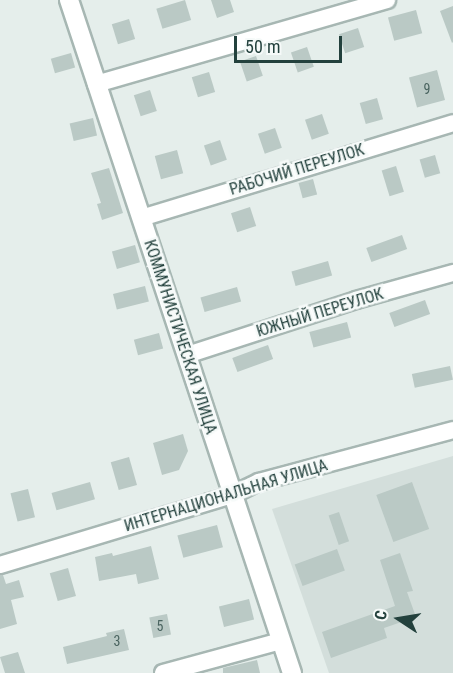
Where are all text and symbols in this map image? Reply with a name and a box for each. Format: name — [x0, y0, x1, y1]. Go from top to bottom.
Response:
scale bar — [237, 24, 345, 62]
text: 50 m — [245, 36, 280, 57]
house number: 9 — [424, 81, 430, 97]
street label: РАБОЧИЙ ПЕРЕУЛОК — [227, 140, 367, 200]
street label: КОММУНИСТИЧЕСКАЯ УЛИЦА — [139, 237, 221, 437]
street label: ЮЖНЫЙ ПЕРЕУЛОК — [254, 285, 386, 341]
street label: ИНТЕРНАЦИОНАЛЬНАЯ УЛИЦА — [122, 456, 330, 536]
north arrow — [369, 589, 429, 649]
text: С — [371, 609, 391, 622]
house number: 5 — [157, 618, 163, 634]
house number: 3 — [114, 633, 120, 649]

